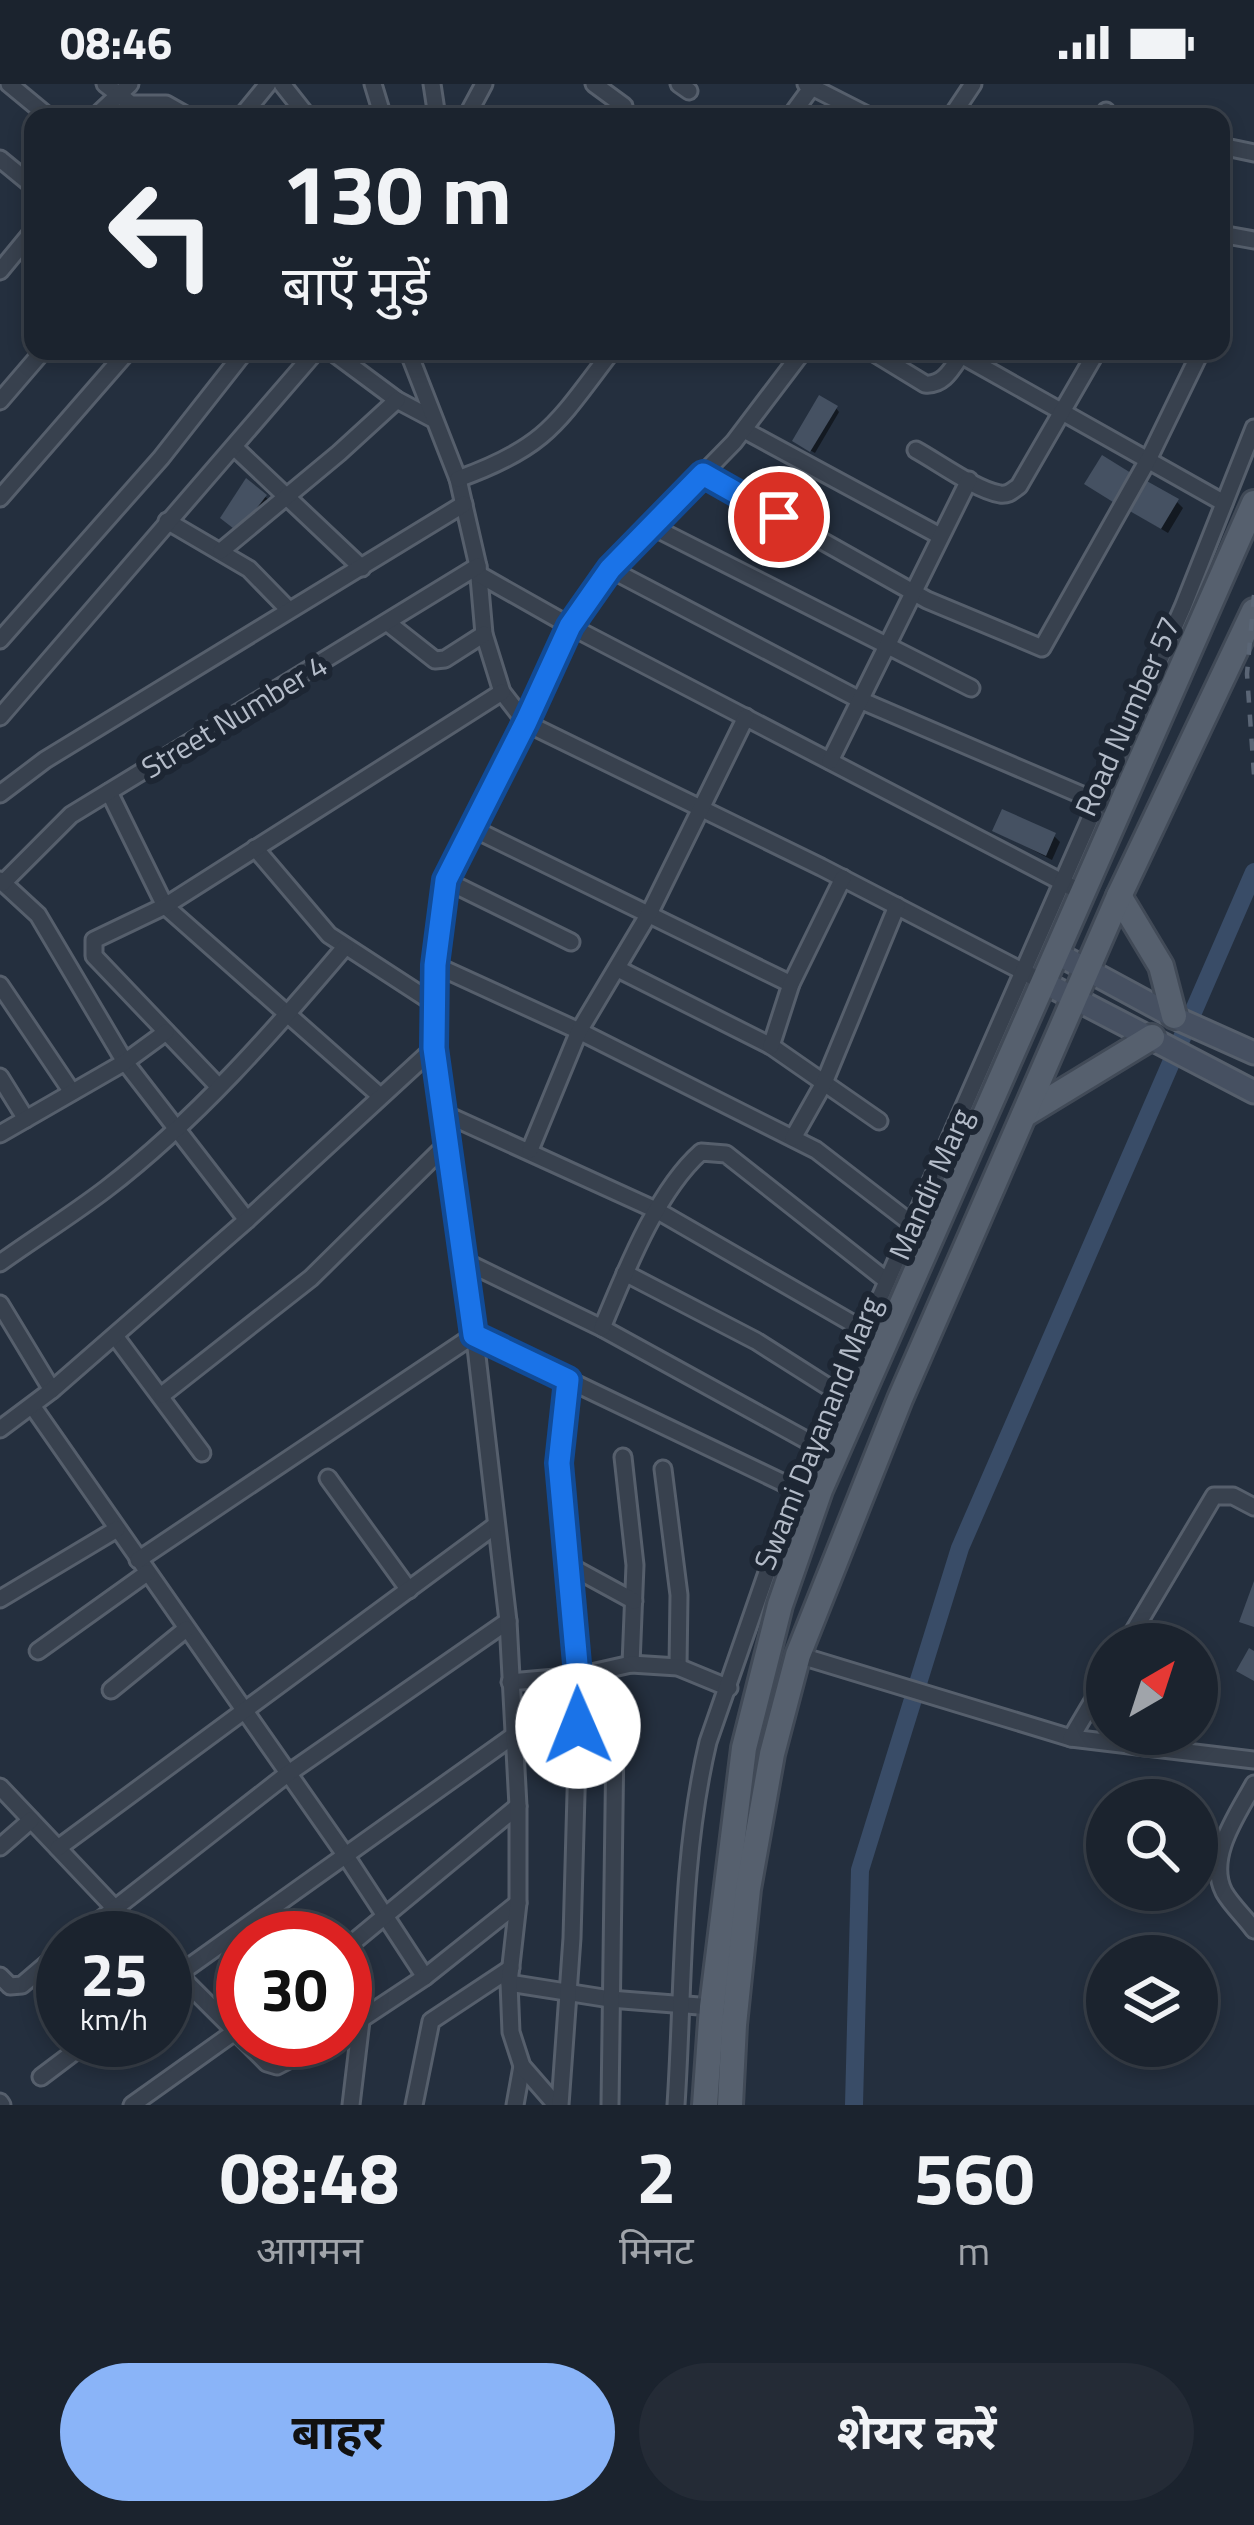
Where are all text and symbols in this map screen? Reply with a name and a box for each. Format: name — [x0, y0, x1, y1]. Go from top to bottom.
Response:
text: 08:46 — [60, 8, 172, 76]
text: 130 m — [282, 129, 512, 257]
icon: left — [84, 156, 240, 312]
text: बाएँ मुड़ें — [282, 244, 430, 326]
pin — [728, 466, 830, 568]
icon: arrive — [746, 484, 812, 550]
street label: Road Number 57 — [1062, 609, 1192, 823]
street label: Street Number 4 — [132, 642, 336, 790]
street label: Mandir Marg — [876, 1101, 984, 1267]
street label: Swami Dayanand Marg — [741, 1289, 893, 1577]
north arrow — [1086, 1623, 1218, 1755]
map controls — [1086, 1623, 1218, 2067]
position arrow — [515, 1663, 641, 1789]
button: search — [1086, 1779, 1218, 1911]
speed limit sign: 30 — [216, 1911, 372, 2067]
text: 25 — [80, 1928, 148, 2019]
button: layers — [1086, 1935, 1218, 2067]
text: km/h — [80, 1996, 148, 2042]
text: 08:48 — [220, 2121, 399, 2231]
text: 2 — [636, 2121, 677, 2231]
text: 560 — [913, 2122, 1034, 2232]
text: आगमन — [256, 2220, 363, 2279]
text: मिनट — [619, 2220, 694, 2279]
text: m — [958, 2221, 990, 2280]
button: बाहर — [60, 2363, 615, 2501]
button: शेयर करें — [639, 2363, 1194, 2501]

